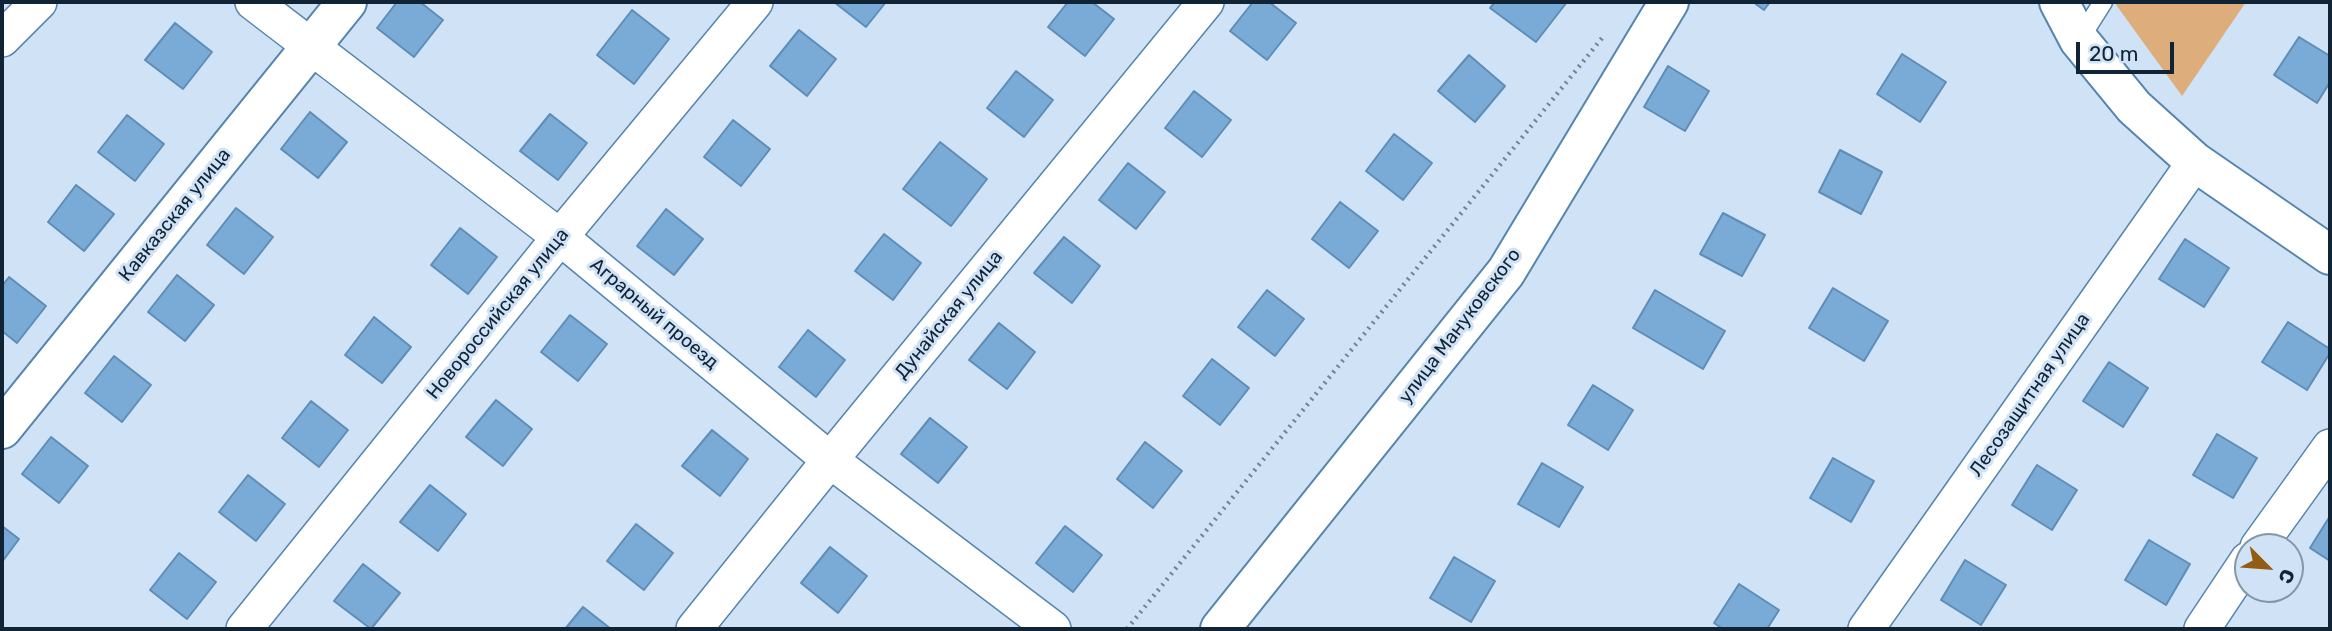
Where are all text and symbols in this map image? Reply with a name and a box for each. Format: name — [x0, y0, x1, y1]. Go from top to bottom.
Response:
scale bar — [2080, 28, 2178, 72]
text: 20 m — [2089, 41, 2138, 66]
street label: Кавказская улица — [114, 144, 236, 286]
street label: Новороссийская улица — [422, 224, 574, 404]
street label: улица Мануковского — [1394, 244, 1526, 408]
street label: Дунайская улица — [890, 246, 1008, 384]
street label: Аграрный проезд — [585, 254, 723, 374]
street label: Лесозащитная улица — [1965, 309, 2095, 481]
north arrow — [2234, 533, 2304, 603]
text: С — [2273, 565, 2300, 587]

